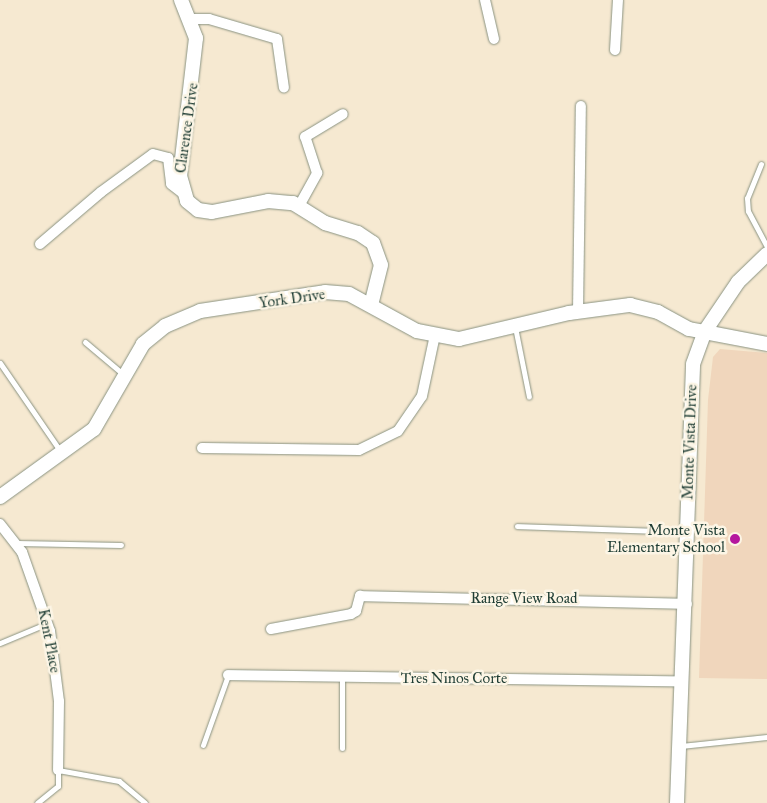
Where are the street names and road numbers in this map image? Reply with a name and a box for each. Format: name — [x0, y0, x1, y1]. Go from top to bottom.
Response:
street label: Clarence Drive — [172, 82, 202, 174]
street label: York Drive — [258, 285, 326, 313]
street label: Monte Vista Drive — [679, 384, 701, 500]
street label: Range View Road — [470, 590, 578, 608]
street label: Kent Place — [34, 607, 64, 675]
street label: Tres Ninos Corte — [401, 670, 507, 688]

